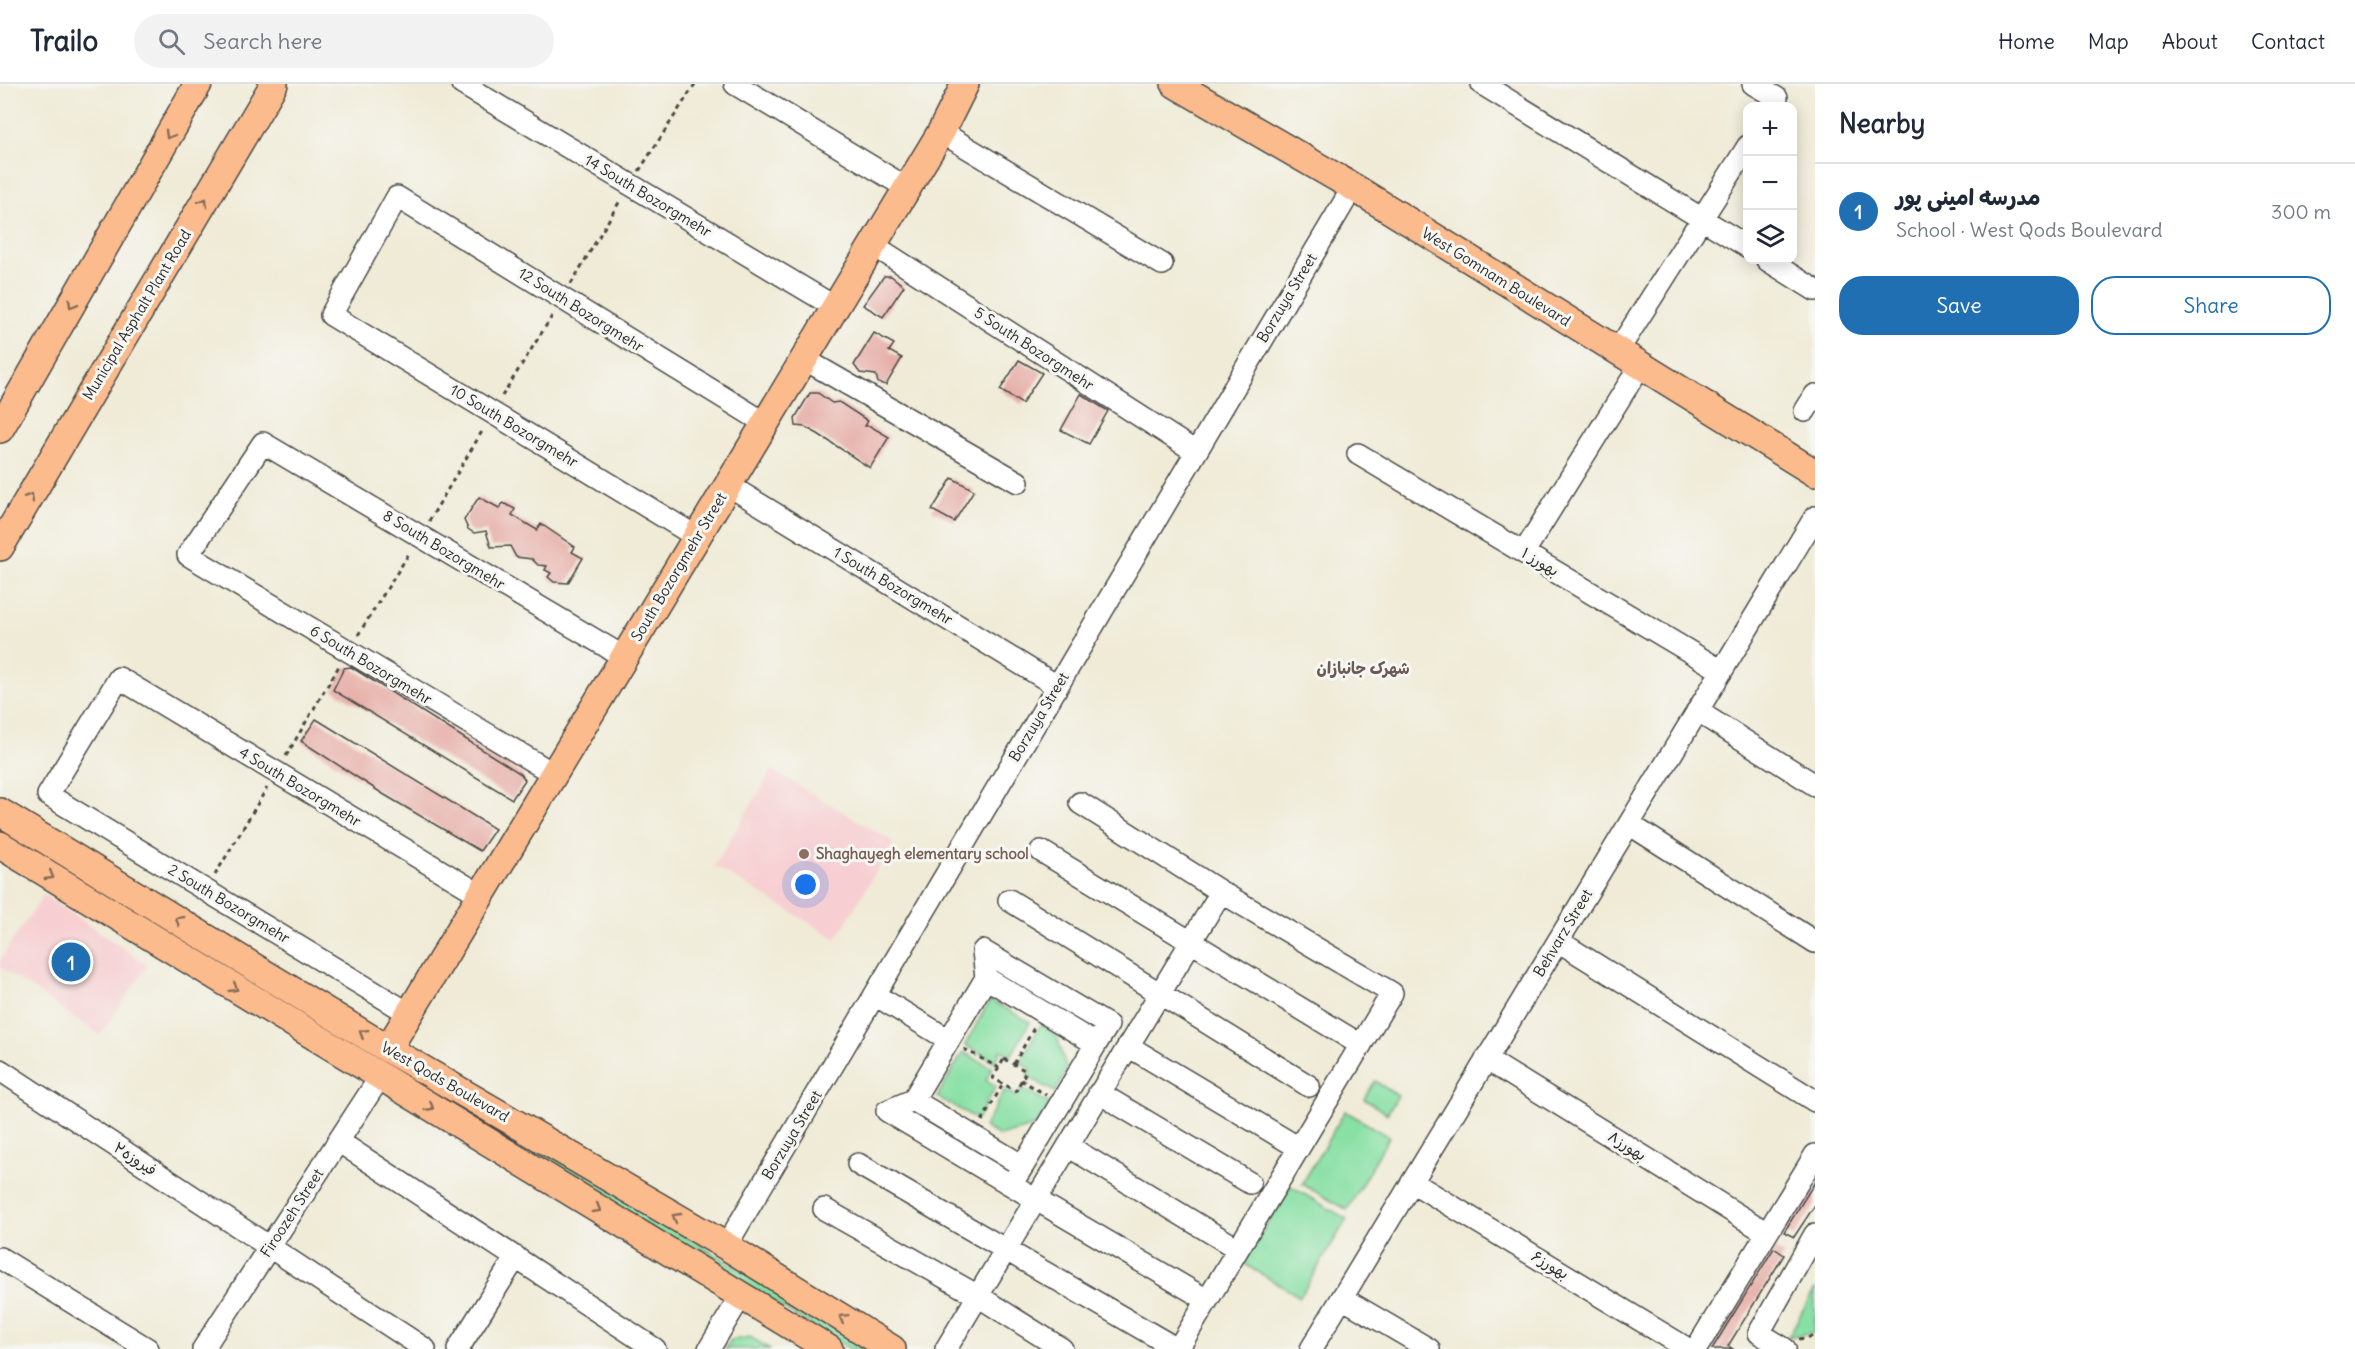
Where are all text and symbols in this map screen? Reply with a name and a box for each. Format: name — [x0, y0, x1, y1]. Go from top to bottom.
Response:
search box — [134, 14, 554, 68]
text: Trailo — [30, 23, 98, 59]
icon: search — [155, 25, 188, 58]
text: Search here — [203, 27, 322, 55]
text: Home — [1998, 28, 2055, 55]
text: Map — [2088, 28, 2129, 55]
text: About — [2162, 28, 2218, 55]
text: Contact — [2251, 28, 2325, 55]
map controls — [1743, 102, 1797, 264]
button: + — [1743, 102, 1797, 156]
text: Nearby — [1839, 107, 1925, 140]
one-way arrow — [165, 129, 176, 139]
street label: 14 South Bozorgmehr — [581, 150, 715, 241]
button: − — [1743, 156, 1797, 210]
text: مدرسه امینی پور — [1896, 183, 2041, 211]
one-way arrow — [197, 198, 208, 208]
text: 1 — [1855, 199, 1862, 224]
text: 300 m — [2271, 199, 2331, 224]
button: layers — [1743, 210, 1797, 264]
text: School · West Qods Boulevard — [1896, 217, 2163, 242]
street label: West Gomnam Boulevard — [1418, 223, 1574, 330]
street label: Municipal Asphalt Plant Road — [78, 226, 195, 403]
street label: Borzuya Street — [1252, 250, 1321, 346]
street label: 12 South Bozorgmehr — [515, 263, 648, 356]
button: Save — [1839, 276, 2079, 335]
button: Share — [2091, 276, 2331, 335]
one-way arrow — [68, 298, 79, 308]
street label: 5 South Bozorgmehr — [971, 303, 1098, 394]
street label: 10 South Bozorgmehr — [447, 380, 582, 471]
street label: South Bozorgmehr Street — [627, 489, 731, 645]
one-way arrow — [22, 493, 34, 503]
street label: 8 South Bozorgmehr — [380, 506, 509, 594]
street label: 1 South Bozorgmehr — [830, 542, 957, 629]
street label: بهورز ۱ — [1518, 543, 1562, 581]
street label: 6 South Bozorgmehr — [307, 621, 436, 709]
district label: شهرک جانبازان — [1317, 658, 1410, 678]
street label: Borzuya Street — [1004, 669, 1073, 765]
street label: 4 South Bozorgmehr — [236, 743, 365, 831]
place label: Shaghayegh elementary school — [816, 844, 1029, 864]
marker: Shaghayegh elementary school — [797, 847, 811, 861]
street label: 2 South Bozorgmehr — [165, 860, 294, 947]
one-way arrow — [44, 868, 54, 880]
your location — [791, 870, 820, 899]
street label: Behvarz Street — [1529, 885, 1596, 980]
one-way arrow — [175, 916, 185, 928]
pin: 1 — [52, 940, 90, 984]
one-way arrow — [228, 981, 238, 992]
one-way arrow — [359, 1029, 369, 1041]
street label: West Qods Boulevard — [378, 1037, 513, 1126]
street label: Borzuya Street — [757, 1087, 826, 1183]
one-way arrow — [424, 1100, 434, 1112]
street label: بهورز۸ — [1604, 1126, 1650, 1166]
street label: فیروزه۲ — [110, 1138, 160, 1179]
street label: Firoozeh Street — [256, 1165, 327, 1261]
one-way arrow — [591, 1201, 601, 1213]
one-way arrow — [672, 1213, 682, 1224]
street label: بهورز۶ — [1528, 1246, 1572, 1284]
one-way arrow — [838, 1315, 849, 1326]

